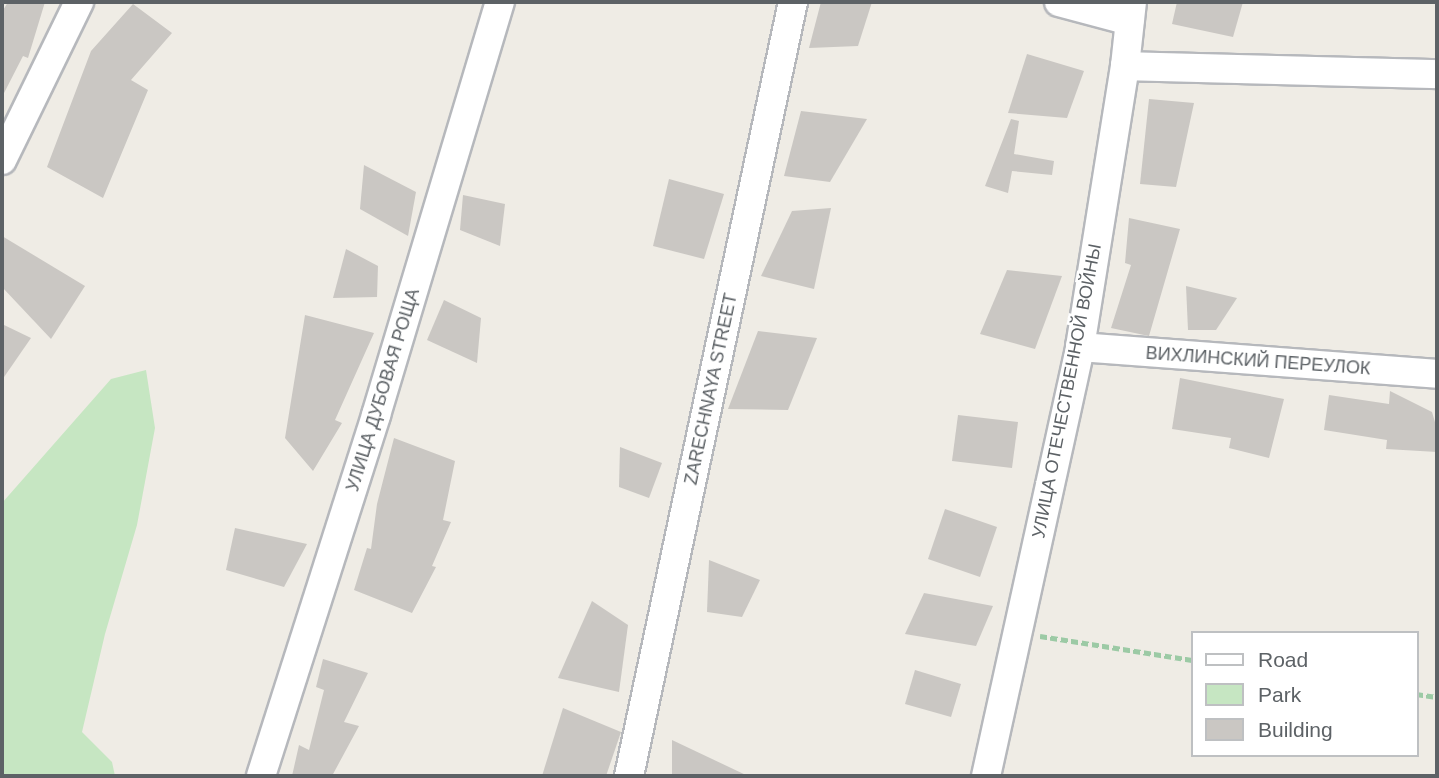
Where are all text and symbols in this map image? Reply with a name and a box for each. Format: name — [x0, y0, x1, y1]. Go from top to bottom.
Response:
street label: УЛИЦА ОТЕЧЕСТВЕННОЙ ВОЙНЫ — [1028, 242, 1106, 540]
street label: УЛИЦА ДУБОВАЯ РОЩА — [342, 286, 424, 494]
street label: ZARECHNAYA STREET — [680, 291, 742, 487]
street label: ВИХЛИНСКИЙ ПЕРЕУЛОК — [1145, 342, 1371, 380]
legend — [1190, 631, 1418, 757]
text: Road — [1258, 648, 1308, 671]
text: Park — [1258, 683, 1301, 706]
text: Building — [1258, 718, 1333, 741]

